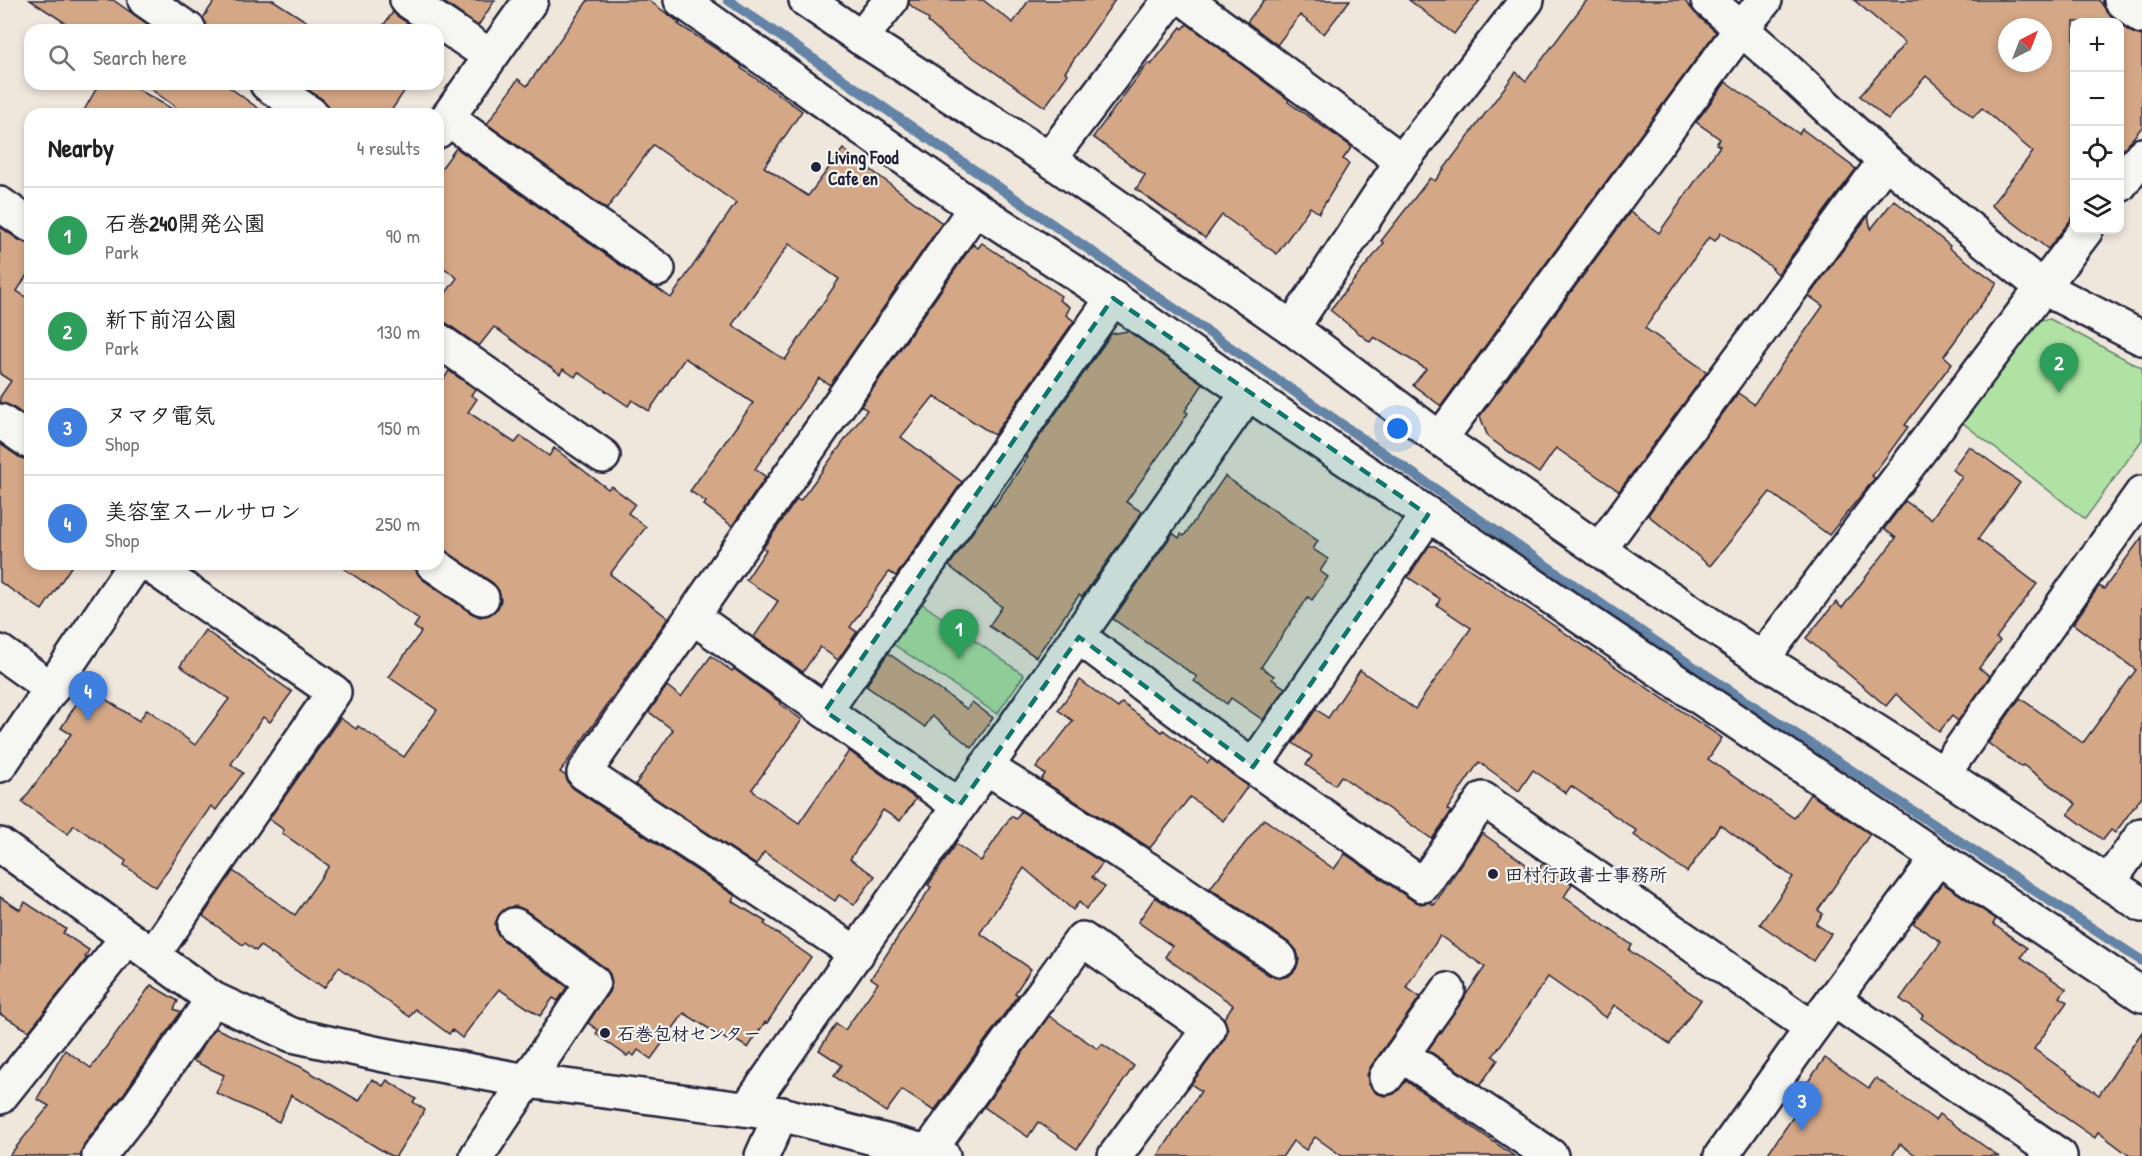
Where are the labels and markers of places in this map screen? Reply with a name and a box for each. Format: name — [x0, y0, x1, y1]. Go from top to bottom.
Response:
place label: Living Food Cafe en — [828, 145, 899, 191]
marker: Living Food Cafe en — [809, 160, 823, 174]
pin: 2 — [2040, 344, 2078, 393]
pin: 1 — [940, 610, 978, 659]
pin: 4 — [68, 672, 107, 721]
place label: 田村行政書士事務所 — [1505, 862, 1667, 887]
marker: 田村行政書士事務所 — [1486, 867, 1500, 881]
place label: 石巻包材センター — [617, 1021, 761, 1046]
marker: 石巻包材センター — [598, 1026, 612, 1040]
pin: 3 — [1782, 1082, 1822, 1131]

